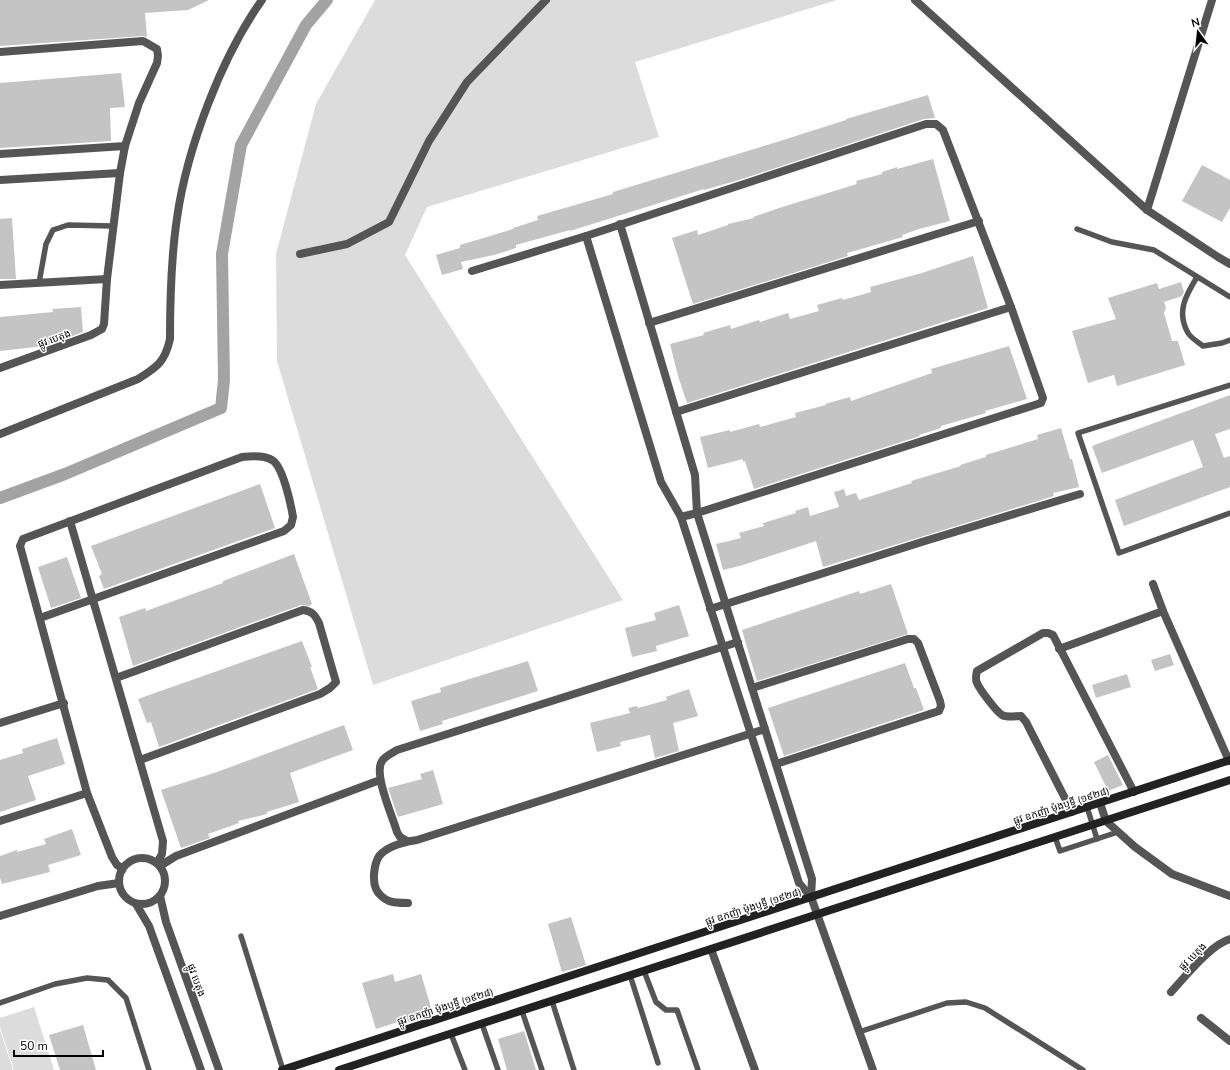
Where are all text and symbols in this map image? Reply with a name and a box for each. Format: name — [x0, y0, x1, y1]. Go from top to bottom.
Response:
north arrow — [1178, 12, 1218, 52]
text: N — [1190, 15, 1201, 31]
street label: ផ្លូវ បេតុង — [36, 327, 73, 353]
street label: ផ្លូវ ឧកញ៉ា ម៉ុងឫទ្ធី (១៩២៨) — [1011, 784, 1112, 830]
street label: ផ្លូវ ឧកញ៉ា ម៉ុងឫទ្ធី (១៩២៨) — [703, 885, 804, 931]
street label: ផ្លូវ បេតុង — [1176, 940, 1211, 975]
street label: ផ្លូវ បេតុង — [182, 962, 208, 999]
street label: ផ្លូវ ឧកញ៉ា ម៉ុងឫទ្ធី (១៩២៨) — [395, 985, 496, 1031]
scale bar — [14, 1032, 103, 1058]
text: 50 m — [20, 1038, 48, 1054]

